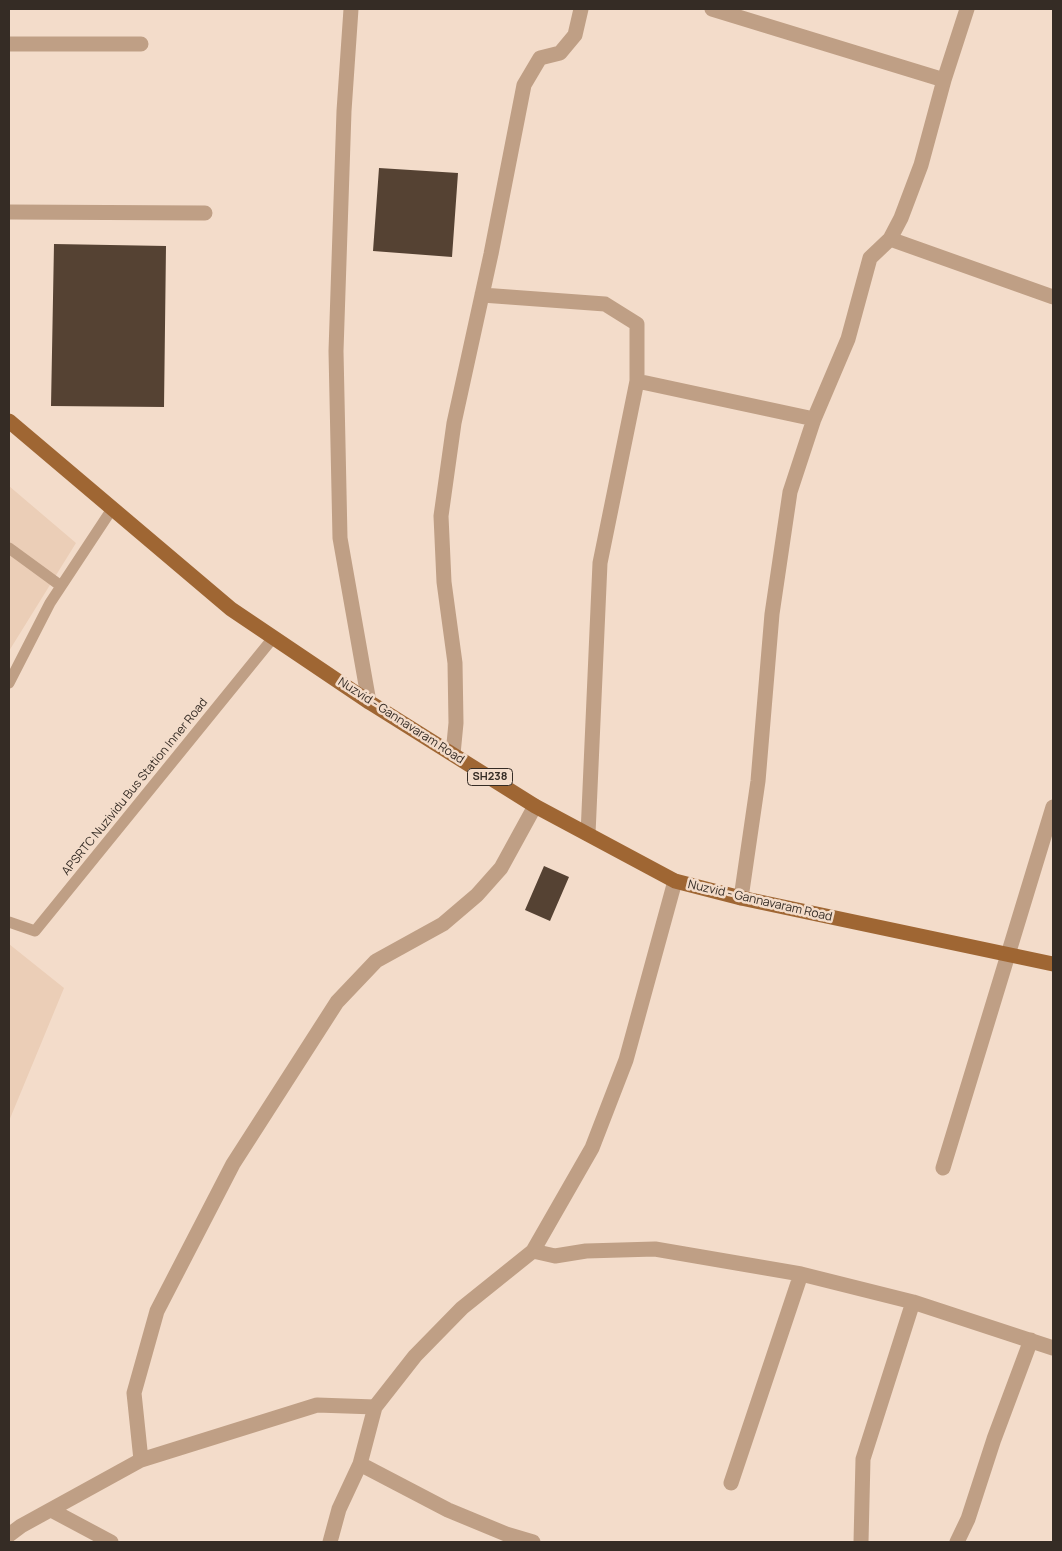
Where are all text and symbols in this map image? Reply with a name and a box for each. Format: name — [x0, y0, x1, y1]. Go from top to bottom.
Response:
street label: Nuzvid - Gannavaram Road — [335, 675, 467, 767]
street label: APSRTC Nuzividu Bus Station Inner Road — [59, 696, 211, 878]
road number: SH238 — [468, 769, 512, 786]
street label: Nuzvid - Gannavaram Road — [687, 877, 833, 925]

